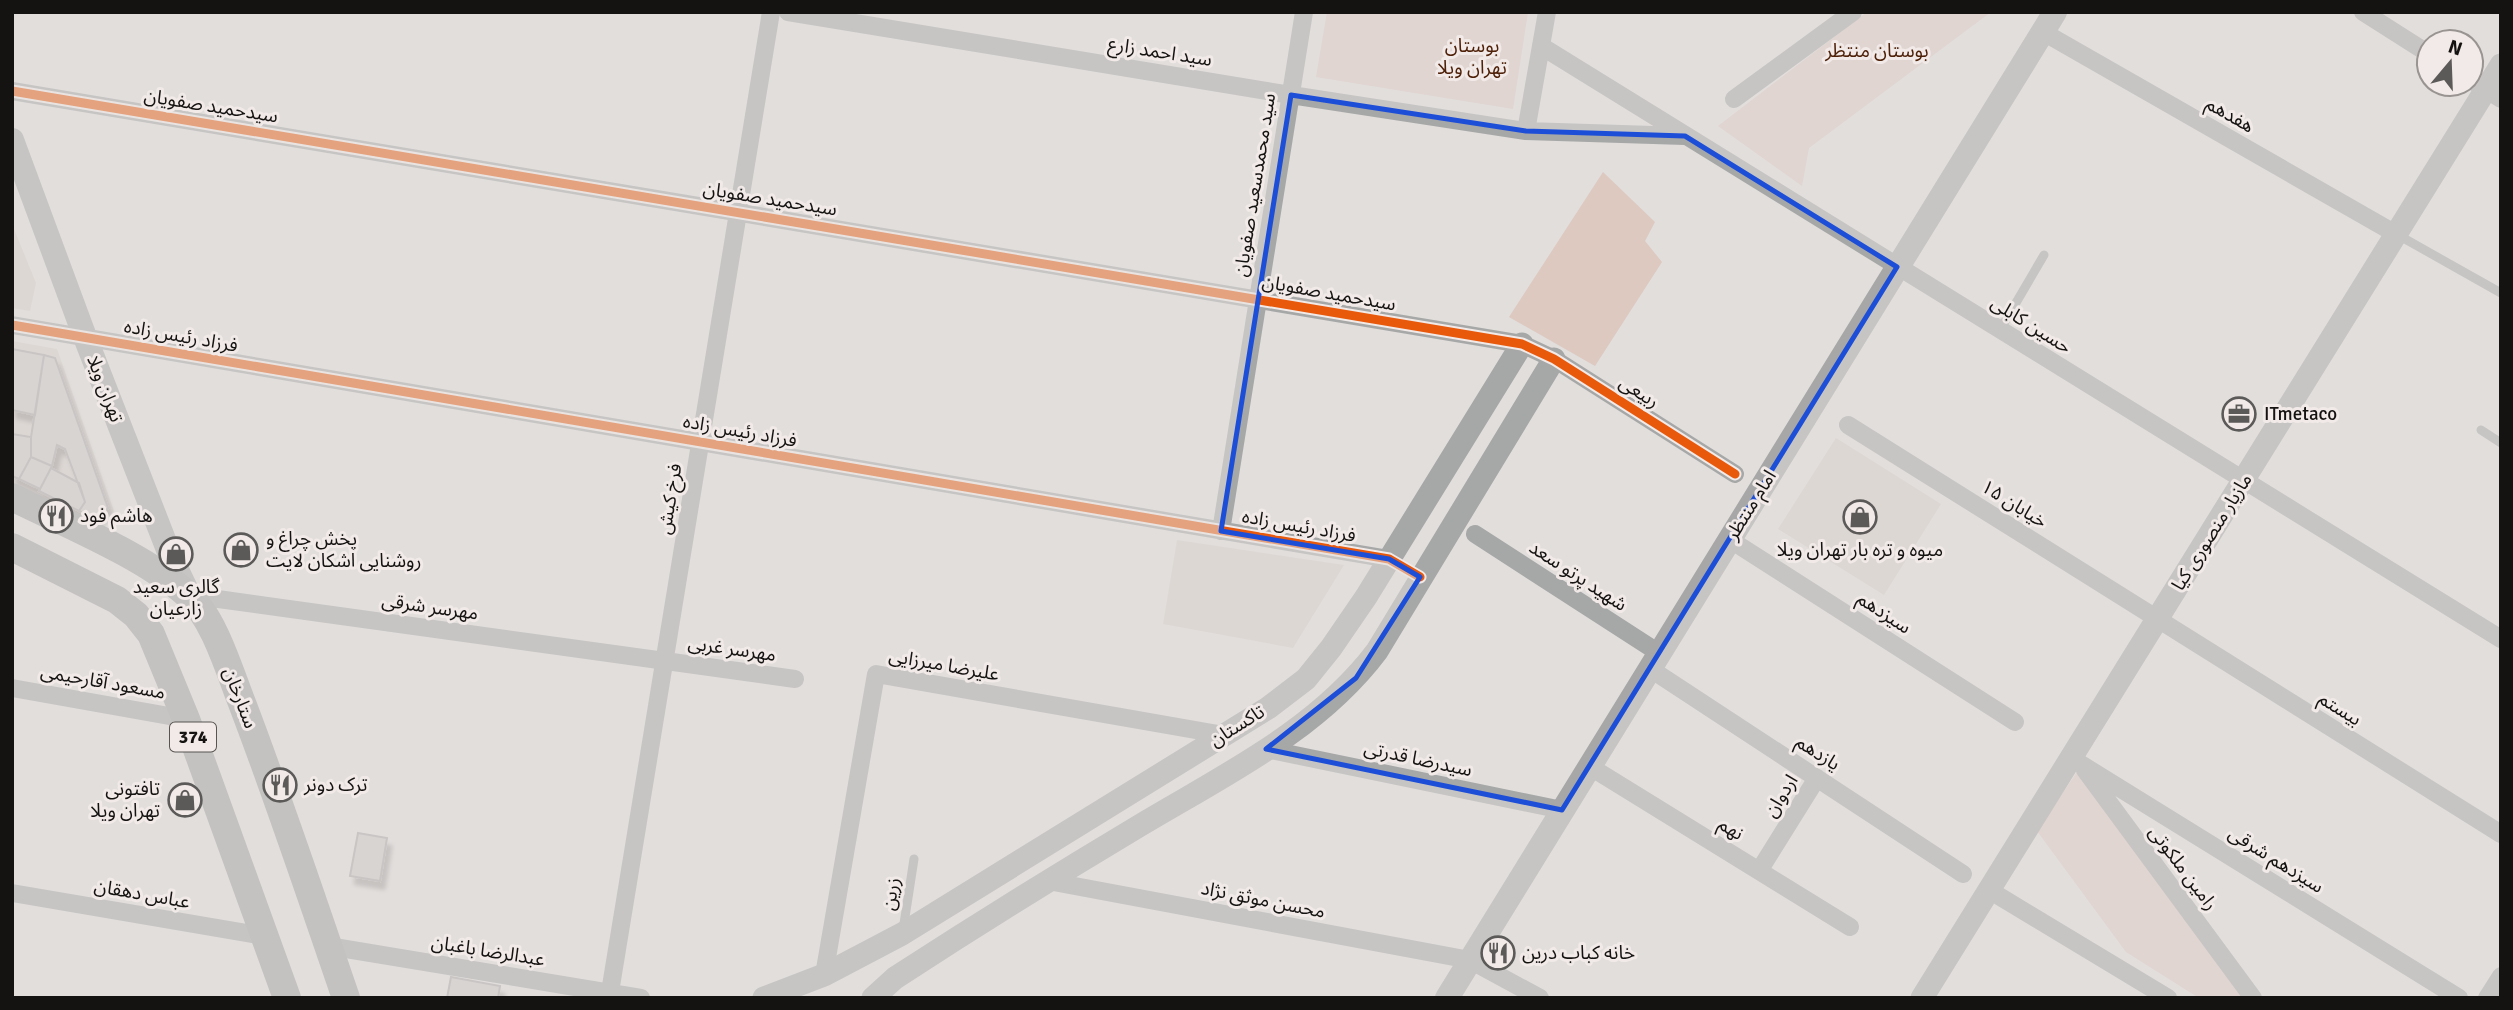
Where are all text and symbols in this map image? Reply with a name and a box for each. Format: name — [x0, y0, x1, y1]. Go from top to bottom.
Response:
north arrow — [2415, 28, 2485, 98]
street label: سید احمد زارع — [1106, 32, 1214, 73]
park label: بوستان تهران ویلا — [1437, 34, 1507, 80]
text: N — [2445, 34, 2465, 61]
park label: بوستان منتظر — [1824, 39, 1929, 63]
street label: سیدحمید صفویان — [142, 84, 280, 128]
street label: سید محمدسعید صفویان — [1229, 92, 1281, 278]
street label: هفدهم — [2200, 92, 2259, 140]
street label: سیدحمید صفویان — [701, 177, 839, 221]
street label: سیدحمید صفویان — [1260, 269, 1398, 317]
street label: حسین کابلی — [1986, 291, 2076, 359]
street label: فرزاد رئیس زاده — [122, 314, 240, 358]
street label: تهران ویلا — [81, 352, 129, 426]
street label: ربیعی — [1615, 371, 1663, 413]
office icon: ITmetaco — [2220, 395, 2258, 433]
place label: ITmetaco — [2264, 402, 2337, 426]
street label: فرزاد رئیس زاده — [681, 409, 799, 453]
street label: فرخ کیش — [653, 462, 688, 536]
street label: امام منتظر — [1720, 466, 1784, 546]
street label: مازیار منصوری کیا — [2166, 469, 2258, 595]
street label: خیابان ۱۵ — [1977, 474, 2051, 534]
restaurant icon: هاشم فود — [37, 497, 75, 535]
shop icon: میوه و تره بار تهران ویلا — [1841, 498, 1879, 536]
place label: هاشم فود — [80, 504, 153, 530]
street label: فرزاد رئیس زاده — [1240, 504, 1358, 548]
place label: پخش چراغ و روشنایی اشکان لایت — [266, 527, 422, 573]
shop icon: پخش چراغ و روشنایی اشکان لایت — [222, 531, 260, 569]
shop icon: گالری سعید زارعیان — [157, 535, 195, 573]
street label: شهید پرتو سعد — [1524, 535, 1632, 617]
place label: میوه و تره بار تهران ویلا — [1777, 538, 1943, 562]
place label: گالری سعید زارعیان — [133, 575, 220, 621]
street label: سیزدهم — [1851, 587, 1916, 641]
street label: مهرسر شرقی — [380, 588, 480, 626]
street label: مهرسر غربی — [686, 631, 778, 667]
street label: علیرضا میرزایی — [887, 644, 1001, 686]
street label: مسعود آقارحیمی — [39, 659, 167, 705]
street label: ستارخان — [217, 664, 263, 732]
street label: بیستم — [2313, 687, 2366, 733]
street label: تاکستان — [1205, 700, 1269, 752]
road number: 374 — [170, 722, 216, 752]
street label: یازدهم — [1790, 730, 1845, 778]
street label: سیدرضا قدرتی — [1362, 736, 1474, 782]
restaurant icon: ترک دونر — [261, 766, 299, 804]
street label: اردوان — [1759, 770, 1803, 822]
place label: ترک دونر — [303, 773, 367, 797]
place label: تافتونی تهران ویلا — [90, 777, 160, 823]
shop icon: تافتونی تهران ویلا — [166, 781, 204, 819]
street label: نهم — [1713, 812, 1748, 848]
street label: رامین ملکوتی — [2143, 821, 2223, 915]
street label: سیزدهم شرقی — [2223, 821, 2328, 901]
street label: عباس دهقان — [92, 874, 192, 914]
street label: زرین — [877, 876, 905, 912]
street label: محسن موثق نژاد — [1199, 876, 1327, 924]
street label: عبدالرضا باغبان — [429, 930, 547, 972]
restaurant icon: خانه کباب درین — [1479, 934, 1517, 972]
place label: خانه کباب درین — [1522, 941, 1635, 965]

